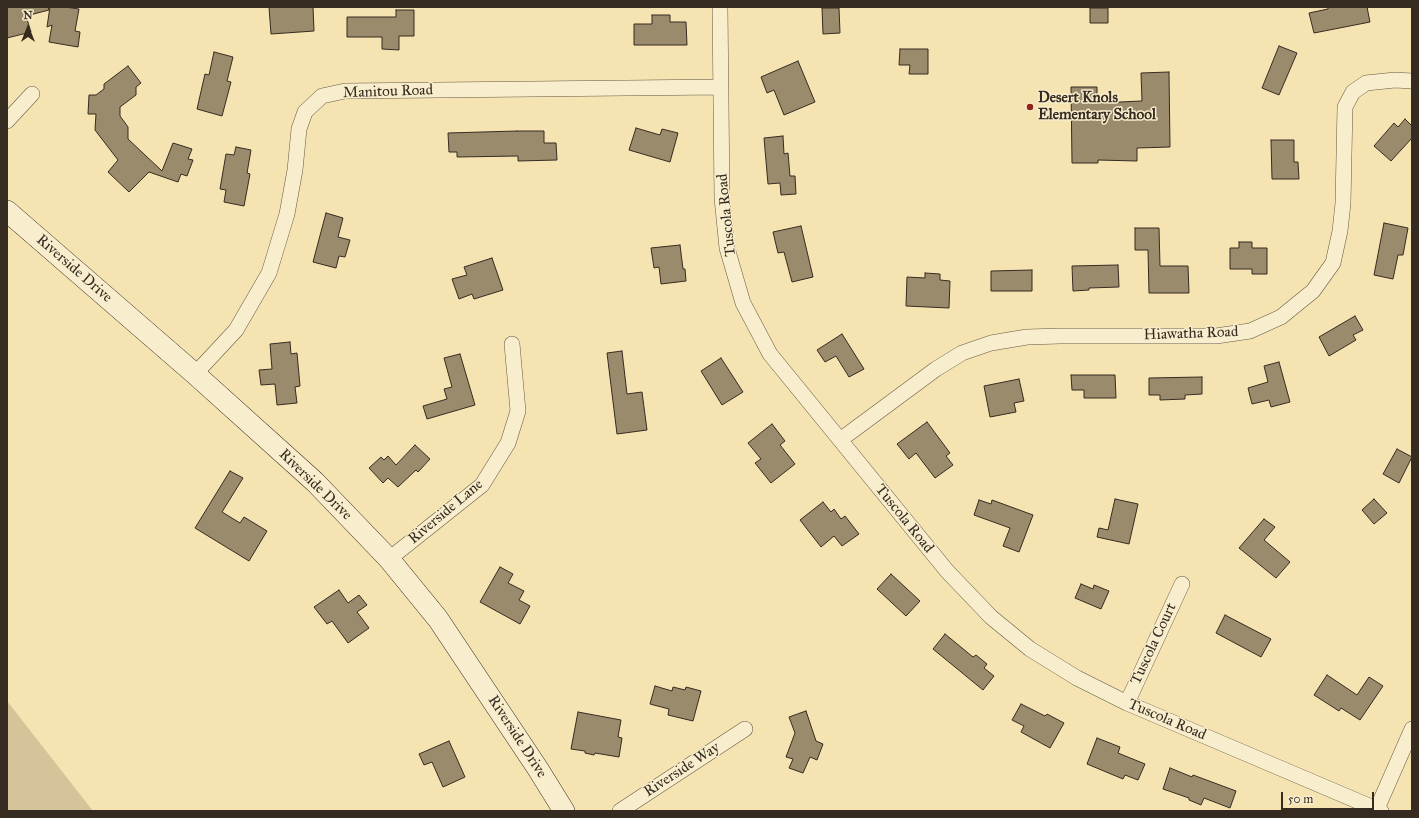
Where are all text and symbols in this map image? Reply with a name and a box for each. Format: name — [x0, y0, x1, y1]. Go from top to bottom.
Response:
north arrow — [8, 8, 48, 48]
text: N — [23, 9, 33, 22]
street label: Manitou Road — [343, 81, 433, 103]
place label: Desert Knols Elementary School — [1038, 89, 1156, 124]
marker: Desert Knols Elementary School — [1025, 102, 1035, 112]
street label: Tuscola Road — [714, 173, 740, 257]
street label: Riverside Drive — [32, 231, 116, 307]
street label: Hiawatha Road — [1143, 323, 1239, 345]
street label: Riverside Drive — [275, 446, 355, 524]
street label: Riverside Lane — [405, 476, 487, 548]
street label: Tuscola Road — [871, 481, 937, 557]
street label: Tuscola Court — [1127, 600, 1181, 688]
street label: Riverside Drive — [484, 692, 550, 782]
street label: Tuscola Road — [1125, 695, 1209, 745]
street label: Riverside Way — [641, 739, 723, 801]
scale bar — [1283, 784, 1376, 810]
text: 50 m — [1288, 792, 1313, 806]

